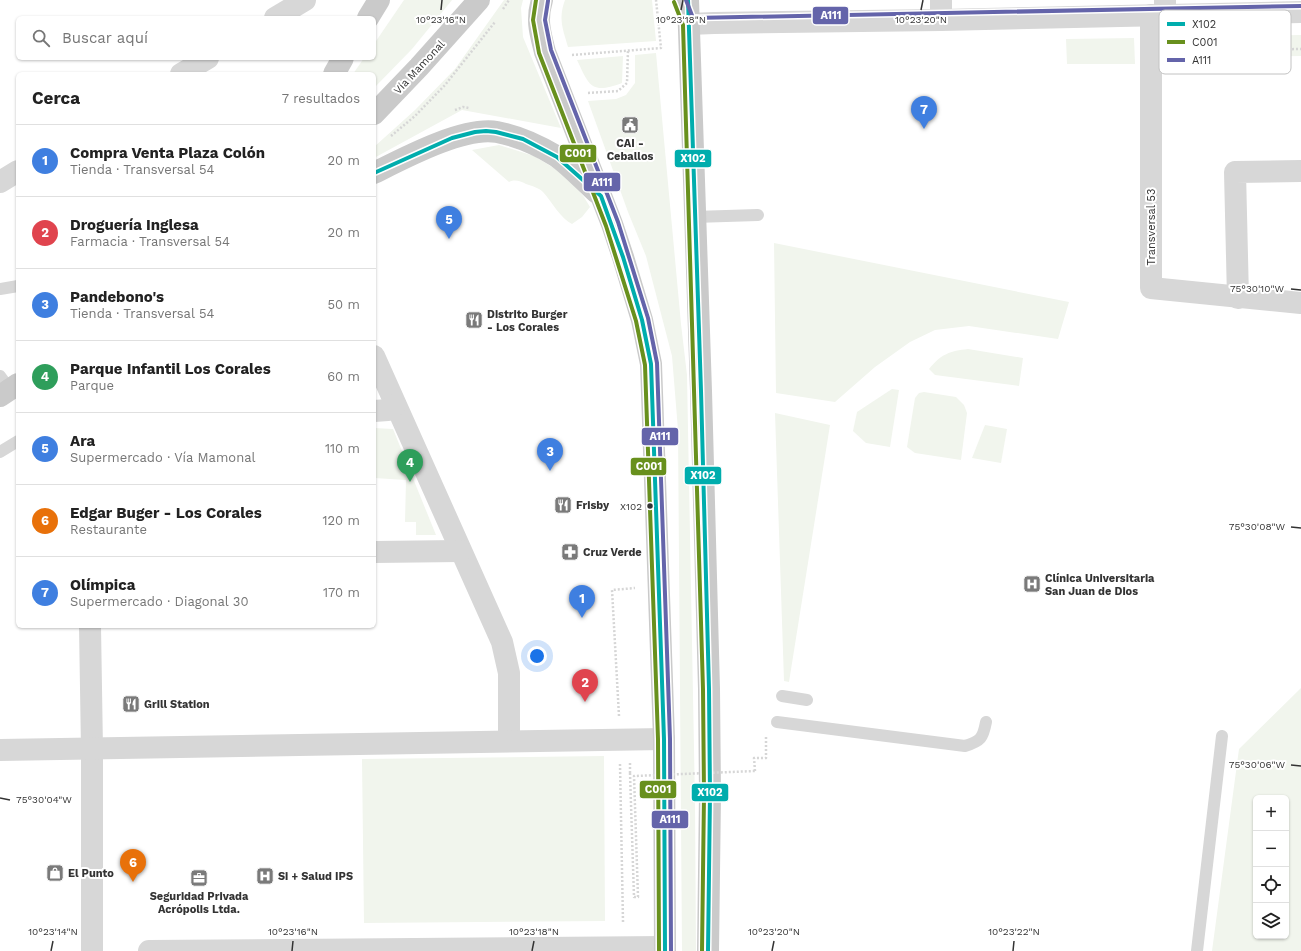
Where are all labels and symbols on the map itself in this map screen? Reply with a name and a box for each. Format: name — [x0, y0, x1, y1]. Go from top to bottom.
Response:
line badge: A111 — [812, 6, 849, 25]
text: A111 — [820, 9, 842, 22]
legend — [1159, 10, 1291, 74]
text: 10°23'16"N — [416, 14, 466, 25]
text: 10°23'18"N — [656, 14, 706, 25]
text: 10°23'20"N — [895, 14, 947, 25]
text: X102 — [1192, 18, 1216, 31]
text: C001 — [1192, 36, 1218, 49]
street label: Vía Mamonal — [391, 37, 448, 97]
text: A111 — [1192, 54, 1211, 67]
pin: 7 — [911, 96, 937, 129]
public building icon: CAI - Ceballos — [620, 115, 640, 135]
place label: CAI - Ceballos — [607, 137, 653, 163]
line badge: C001 — [559, 144, 597, 163]
text: C001 — [565, 147, 591, 160]
line badge: X102 — [674, 149, 712, 168]
text: X102 — [680, 152, 706, 165]
line badge: A111 — [583, 172, 621, 192]
text: A111 — [591, 176, 613, 189]
street label: Transversal 53 — [1145, 189, 1158, 265]
pin: 5 — [436, 206, 462, 239]
text: 75°30'10"W — [1230, 283, 1284, 294]
place label: Distrito Burger - Los Corales — [487, 308, 568, 334]
restaurant icon: Distrito Burger - Los Corales — [464, 310, 484, 330]
line badge: A111 — [641, 427, 679, 446]
text: A111 — [649, 430, 671, 443]
pin: 3 — [537, 438, 563, 471]
pin: 4 — [397, 449, 423, 482]
line badge: C001 — [630, 457, 667, 476]
text: C001 — [636, 460, 662, 473]
line badge: X102 — [684, 466, 722, 485]
text: X102 — [690, 469, 716, 482]
restaurant icon: Frisby — [553, 495, 573, 515]
place label: Frisby — [576, 499, 610, 512]
place label: X102 — [620, 501, 642, 512]
marker: X102 — [645, 501, 655, 511]
text: 75°30'08"W — [1229, 521, 1286, 532]
pharmacy icon: Cruz Verde — [560, 542, 580, 562]
place label: Cruz Verde — [583, 546, 642, 559]
place label: Clínica Universitaria San Juan de Dios — [1045, 572, 1155, 598]
hospital icon: Clínica Universitaria San Juan de Dios — [1022, 574, 1042, 594]
pin: 1 — [569, 585, 595, 618]
your location — [527, 646, 547, 666]
pin: 2 — [572, 669, 598, 702]
restaurant icon: Grill Station — [121, 694, 141, 714]
place label: Grill Station — [144, 698, 210, 711]
text: 75°30'06"W — [1229, 759, 1286, 770]
line badge: C001 — [639, 780, 677, 799]
text: C001 — [645, 783, 671, 796]
line badge: X102 — [691, 783, 729, 802]
text: X102 — [697, 786, 723, 799]
text: 75°30'04"W — [16, 794, 72, 805]
line badge: A111 — [651, 810, 689, 829]
text: A111 — [659, 813, 681, 826]
pin: 6 — [120, 849, 146, 882]
shop icon: El Punto — [45, 863, 65, 883]
hospital icon: Si + Salud IPS — [255, 866, 275, 886]
place label: El Punto — [68, 867, 114, 880]
office icon: Seguridad Privada Acrópolis Ltda. — [189, 868, 209, 888]
place label: Si + Salud IPS — [278, 870, 353, 883]
place label: Seguridad Privada Acrópolis Ltda. — [150, 890, 249, 916]
text: 10°23'14"N — [28, 926, 78, 937]
text: 10°23'16"N — [268, 926, 318, 937]
text: 10°23'18"N — [509, 926, 559, 937]
text: 10°23'20"N — [748, 926, 800, 937]
text: 10°23'22"N — [988, 926, 1040, 937]

